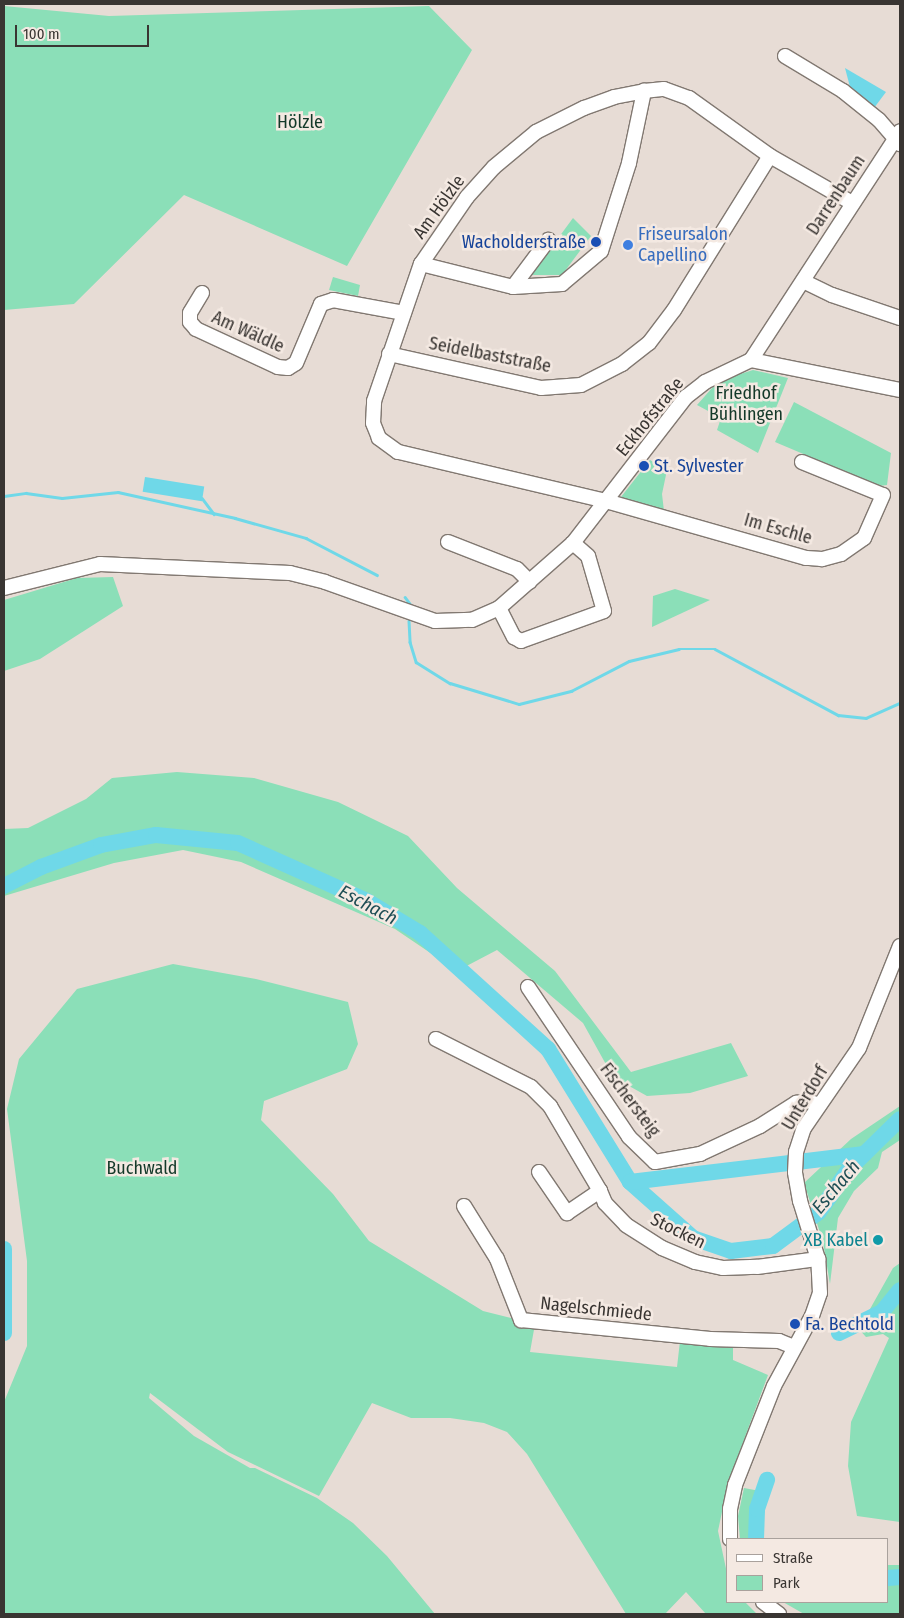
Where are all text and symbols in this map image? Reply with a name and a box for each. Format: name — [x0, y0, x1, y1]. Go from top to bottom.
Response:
scale bar — [18, 15, 151, 47]
text: 100 m — [23, 25, 60, 43]
park label: Hölzle — [277, 111, 323, 133]
street label: Darrenbaum — [802, 151, 870, 239]
street label: Am Hölzle — [409, 171, 469, 243]
place label: Friseursalon Capellino — [638, 224, 728, 266]
place label: Wacholderstraße — [462, 231, 586, 253]
marker: Wacholderstraße — [590, 236, 602, 248]
marker: Friseursalon Capellino — [622, 239, 634, 251]
street label: Am Wäldle — [208, 306, 288, 358]
street label: Seidelbaststraße — [427, 333, 553, 377]
street label: Eckhofstraße — [612, 373, 688, 461]
park label: Friedhof Bühlingen — [709, 383, 783, 426]
place label: St. Sylvester — [654, 455, 744, 477]
marker: St. Sylvester — [638, 460, 650, 472]
street label: Im Eschle — [742, 509, 814, 549]
water label: Eschach — [335, 880, 401, 930]
street label: Fischersteig — [595, 1059, 665, 1141]
street label: Unterdorf — [777, 1062, 833, 1134]
water label: Eschach — [807, 1156, 865, 1218]
park label: Buchwald — [107, 1157, 177, 1179]
street label: Stocken — [647, 1209, 709, 1253]
place label: XB Kabel — [804, 1229, 868, 1251]
marker: XB Kabel — [872, 1234, 884, 1246]
street label: Nagelschmiede — [539, 1292, 653, 1326]
place label: Fa. Bechtold — [805, 1313, 894, 1335]
marker: Fa. Bechtold — [789, 1318, 801, 1330]
legend — [726, 1538, 889, 1603]
text: Straße — [773, 1549, 813, 1567]
text: Park — [773, 1574, 800, 1592]

